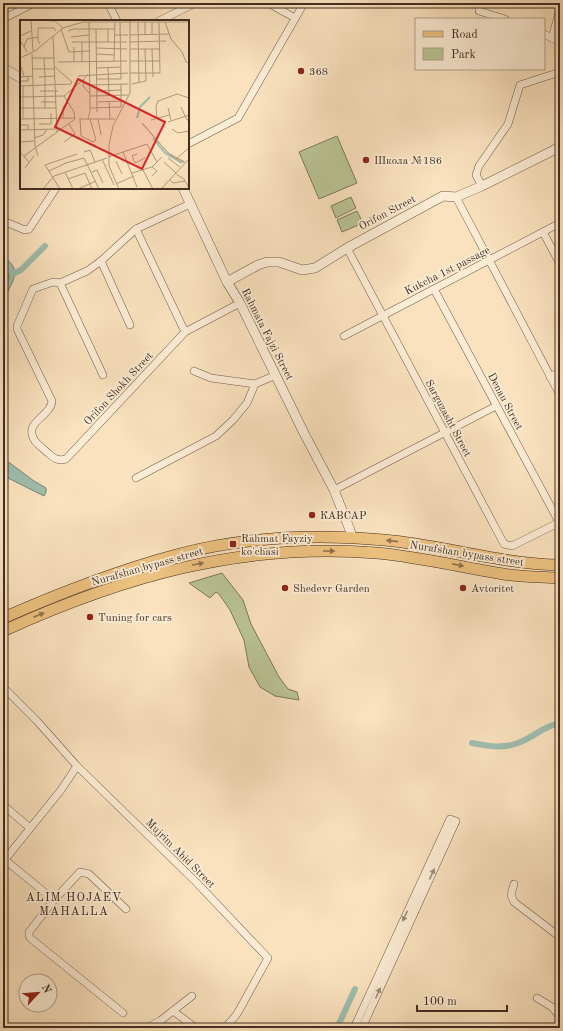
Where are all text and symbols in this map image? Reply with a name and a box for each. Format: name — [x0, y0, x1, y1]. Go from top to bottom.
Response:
legend — [415, 18, 545, 70]
inset map — [20, 20, 189, 189]
text: Road — [451, 29, 478, 41]
text: Park — [451, 49, 476, 61]
marker: 368 — [296, 66, 306, 76]
place label: 368 — [309, 67, 328, 78]
marker: Школа №186 — [361, 155, 371, 165]
place label: Школа №186 — [374, 156, 442, 167]
street label: Orifon Street — [358, 194, 418, 233]
street label: Kukcha 1st passage — [403, 245, 492, 298]
street label: Rahmata Fajzi Street — [239, 287, 295, 383]
street label: Orifon Shokh Street — [83, 350, 156, 428]
street label: Denau Street — [485, 371, 524, 432]
street label: Sarguzasht Street — [423, 378, 473, 459]
marker: КАВСАР — [307, 510, 317, 520]
place label: КАВСАР — [320, 511, 366, 522]
place label: Rahmat Fayziy ko'chasi — [241, 534, 313, 558]
one-way arrow — [385, 538, 398, 544]
marker: Rahmat Fayziy ko'chasi — [228, 539, 238, 549]
street label: Nurafshan bypass street — [409, 540, 525, 569]
street label: Nurafshan bypass street — [90, 546, 205, 589]
one-way arrow — [323, 548, 336, 554]
one-way arrow — [191, 561, 204, 567]
one-way arrow — [452, 562, 464, 568]
marker: Shedevr Garden — [280, 583, 290, 593]
marker: Avtoritet — [458, 583, 468, 593]
place label: Shedevr Garden — [293, 584, 370, 595]
place label: Avtoritet — [471, 584, 514, 595]
one-way arrow — [33, 612, 45, 618]
marker: Tuning for cars — [85, 612, 95, 622]
place label: Tuning for cars — [98, 613, 172, 624]
street label: Mujrim Abid Street — [143, 817, 217, 891]
one-way arrow — [429, 869, 435, 880]
district label: ALIM HOJAEV MAHALLA — [26, 892, 122, 918]
one-way arrow — [402, 910, 408, 922]
north arrow — [18, 973, 58, 1013]
text: N — [39, 983, 53, 996]
one-way arrow — [375, 987, 381, 998]
scale bar — [417, 987, 507, 1013]
text: 100 m — [423, 996, 457, 1008]

